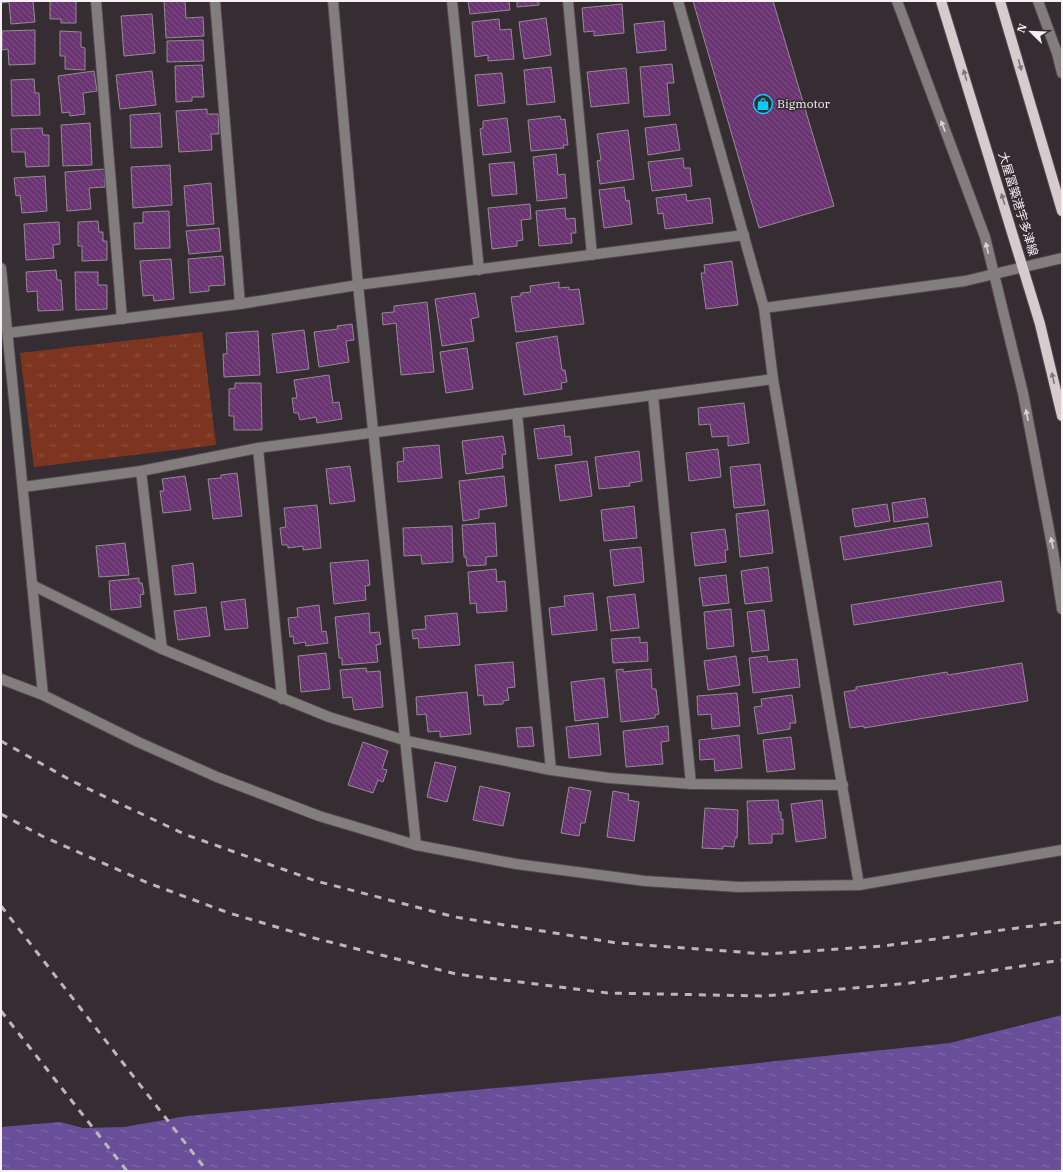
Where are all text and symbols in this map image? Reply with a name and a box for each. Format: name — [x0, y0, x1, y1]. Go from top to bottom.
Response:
north arrow — [1011, 12, 1051, 52]
text: N — [1014, 21, 1030, 35]
one-way arrow — [1017, 59, 1023, 71]
one-way arrow — [962, 68, 968, 80]
shop icon: Bigmotor — [752, 93, 774, 115]
place label: Bigmotor — [777, 96, 831, 111]
one-way arrow — [940, 119, 946, 131]
street label: 大屋冨築港宇多津線 — [996, 150, 1041, 258]
one-way arrow — [1000, 192, 1006, 204]
one-way arrow — [984, 241, 990, 254]
one-way arrow — [1050, 372, 1056, 384]
one-way arrow — [1024, 409, 1030, 421]
one-way arrow — [1048, 537, 1054, 549]

